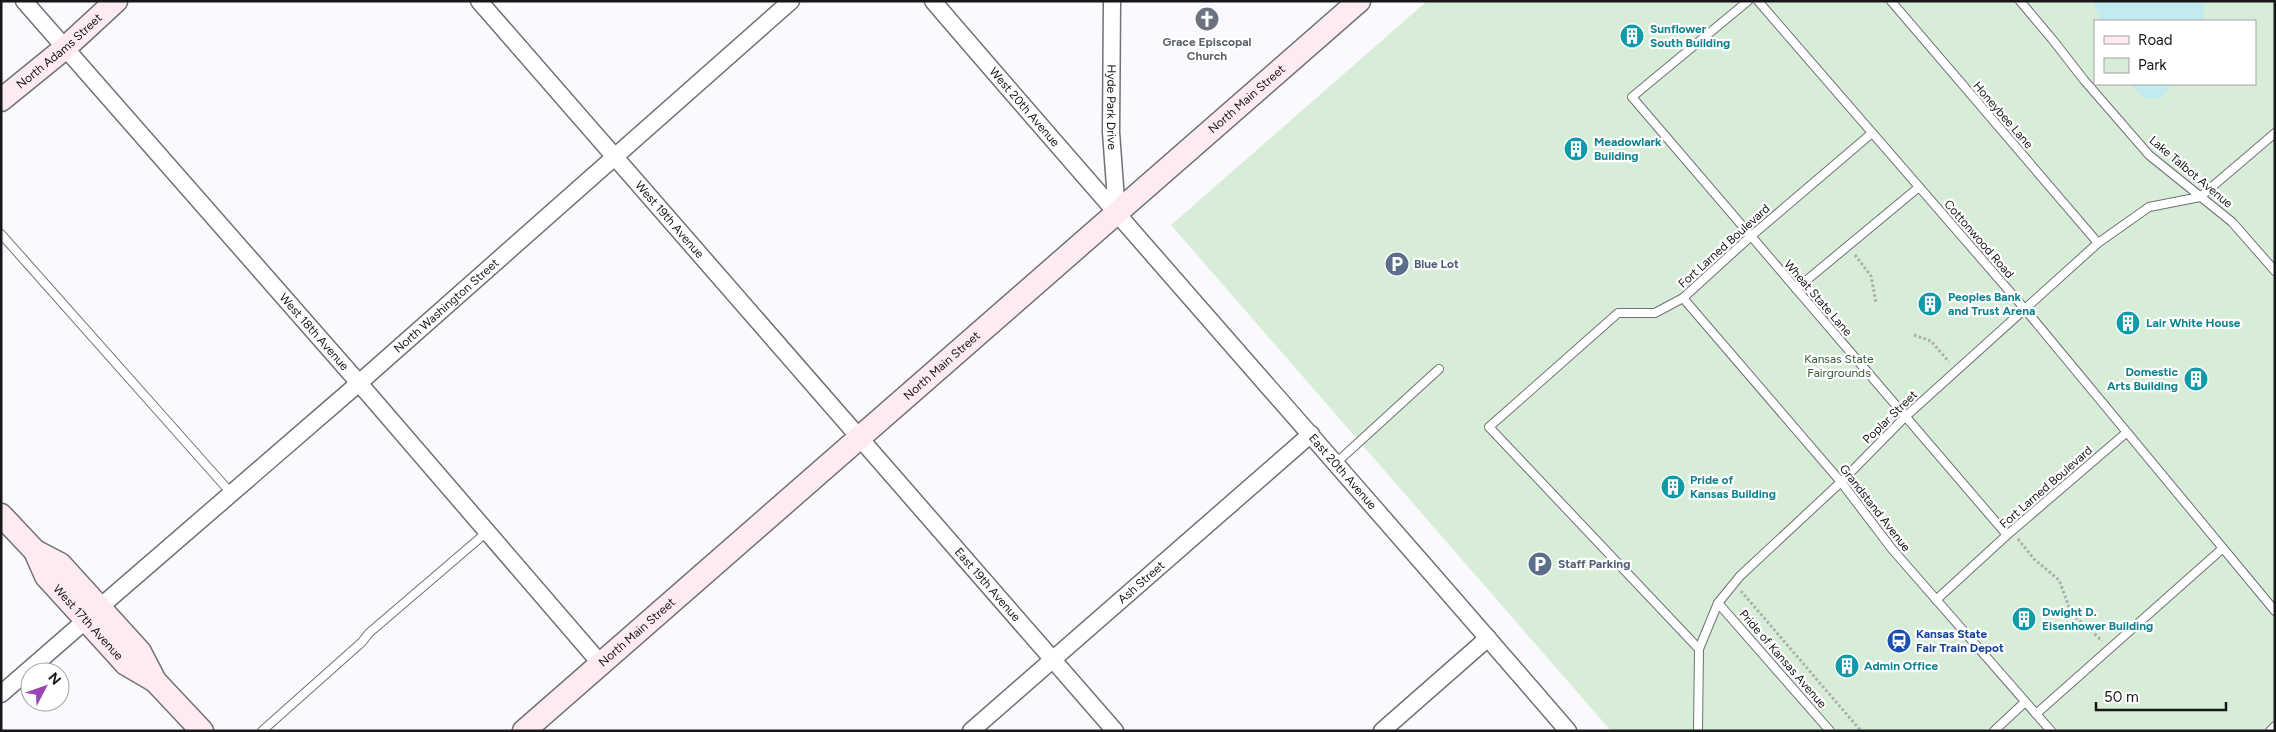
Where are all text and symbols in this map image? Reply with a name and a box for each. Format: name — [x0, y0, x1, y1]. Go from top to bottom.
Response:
church icon: Grace Episcopal Church — [1194, 6, 1220, 32]
street label: North Adams Street — [14, 10, 105, 92]
legend — [2094, 20, 2256, 85]
place label: Sunflower South Building — [1650, 22, 1730, 50]
building icon: Sunflower South Building — [1619, 23, 1645, 49]
text: Road — [2138, 31, 2173, 49]
place label: Grace Episcopal Church — [1162, 35, 1252, 63]
text: Park — [2138, 56, 2167, 74]
street label: North Main Street — [1206, 62, 1288, 136]
street label: Hyde Park Drive — [1104, 64, 1119, 151]
street label: West 20th Avenue — [986, 65, 1063, 150]
street label: Honeybee Lane — [1970, 79, 2036, 152]
street label: Lake Talbot Avenue — [2147, 133, 2236, 211]
place label: Meadowlark Building — [1594, 135, 1662, 163]
building icon: Meadowlark Building — [1563, 136, 1589, 162]
street label: West 19th Avenue — [632, 178, 707, 261]
street label: Cottonwood Road — [1941, 197, 2017, 281]
street label: Fort Larned Boulevard — [1675, 201, 1773, 291]
parking icon: Blue Lot — [1384, 251, 1410, 277]
street label: North Washington Street — [391, 255, 502, 356]
place label: Blue Lot — [1414, 257, 1459, 271]
street label: Wheat State Lane — [1781, 257, 1855, 339]
street label: West 18th Avenue — [277, 290, 352, 374]
place label: Peoples Bank and Trust Arena — [1948, 290, 2035, 318]
building icon: Peoples Bank and Trust Arena — [1917, 291, 1943, 317]
building icon: Lair White House — [2115, 310, 2141, 336]
place label: Lair White House — [2146, 316, 2241, 330]
street label: North Main Street — [901, 328, 983, 403]
park label: Kansas State Fairgrounds — [1804, 352, 1874, 380]
place label: Domestic Arts Building — [2107, 365, 2178, 393]
building icon: Domestic Arts Building — [2183, 366, 2209, 392]
street label: Poplar Street — [1860, 387, 1920, 446]
street label: East 20th Avenue — [1306, 431, 1380, 513]
street label: Fort Larned Boulevard — [1997, 443, 2095, 531]
street label: Grandstand Avenue — [1837, 462, 1914, 555]
place label: Pride of Kansas Building — [1690, 473, 1776, 501]
building icon: Pride of Kansas Building — [1660, 474, 1686, 500]
street label: East 19th Avenue — [952, 545, 1024, 625]
parking icon: Staff Parking — [1527, 551, 1553, 577]
place label: Staff Parking — [1558, 557, 1630, 571]
street label: Ash Street — [1115, 558, 1168, 606]
street label: West 17th Avenue — [50, 582, 126, 663]
street label: North Main Street — [596, 595, 678, 669]
place label: Dwight D. Eisenhower Building — [2042, 605, 2153, 633]
building icon: Dwight D. Eisenhower Building — [2011, 606, 2037, 632]
street label: Pride of Kansas Avenue — [1737, 607, 1830, 711]
place label: Kansas State Fair Train Depot — [1916, 627, 2004, 655]
station icon: Kansas State Fair Train Depot — [1886, 628, 1912, 654]
building icon: Admin Office — [1834, 653, 1860, 679]
place label: Admin Office — [1864, 659, 1938, 673]
north arrow — [20, 662, 70, 712]
text: N — [44, 669, 64, 688]
scale bar — [2096, 680, 2226, 712]
text: 50 m — [2104, 688, 2139, 706]

